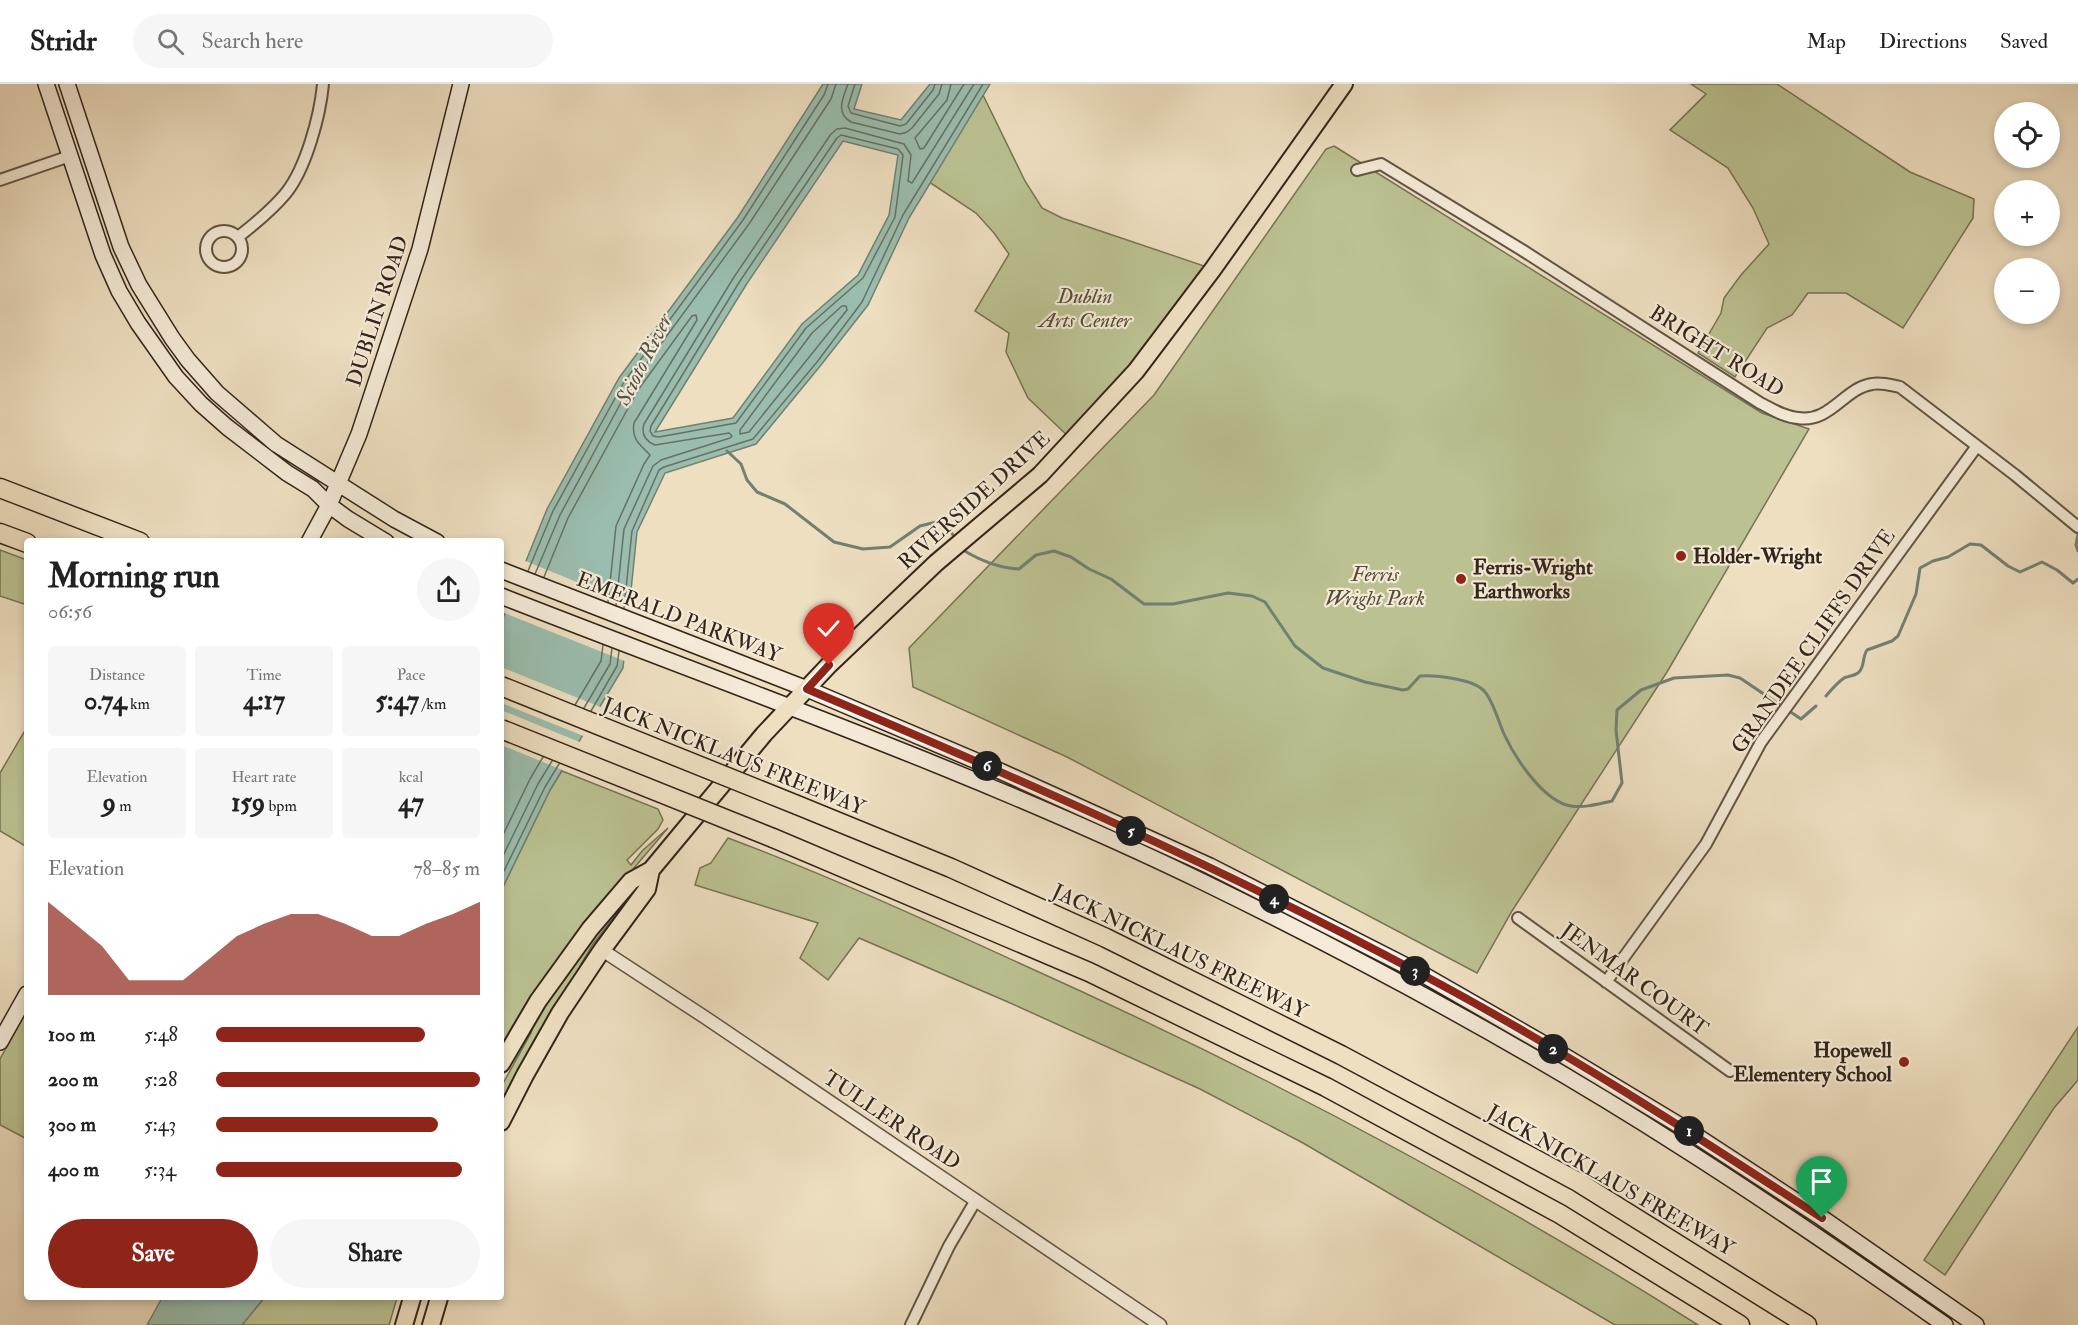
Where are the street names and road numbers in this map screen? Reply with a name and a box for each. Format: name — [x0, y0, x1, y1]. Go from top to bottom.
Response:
street label: DUBLIN ROAD — [340, 232, 415, 390]
street label: BRIGHT ROAD — [1644, 299, 1789, 404]
street label: RIVERSIDE DRIVE — [893, 425, 1056, 576]
street label: GRANDEE CLIFFS DRIVE — [1725, 524, 1901, 759]
street label: EMERALD PARKWAY — [573, 566, 786, 669]
street label: JACK NICKLAUS FREEWAY — [598, 691, 870, 822]
street label: JACK NICKLAUS FREEWAY — [1047, 877, 1312, 1025]
street label: JENMAR COURT — [1555, 916, 1714, 1042]
street label: TULLER ROAD — [818, 1064, 966, 1176]
street label: JACK NICKLAUS FREEWAY — [1481, 1098, 1740, 1263]

